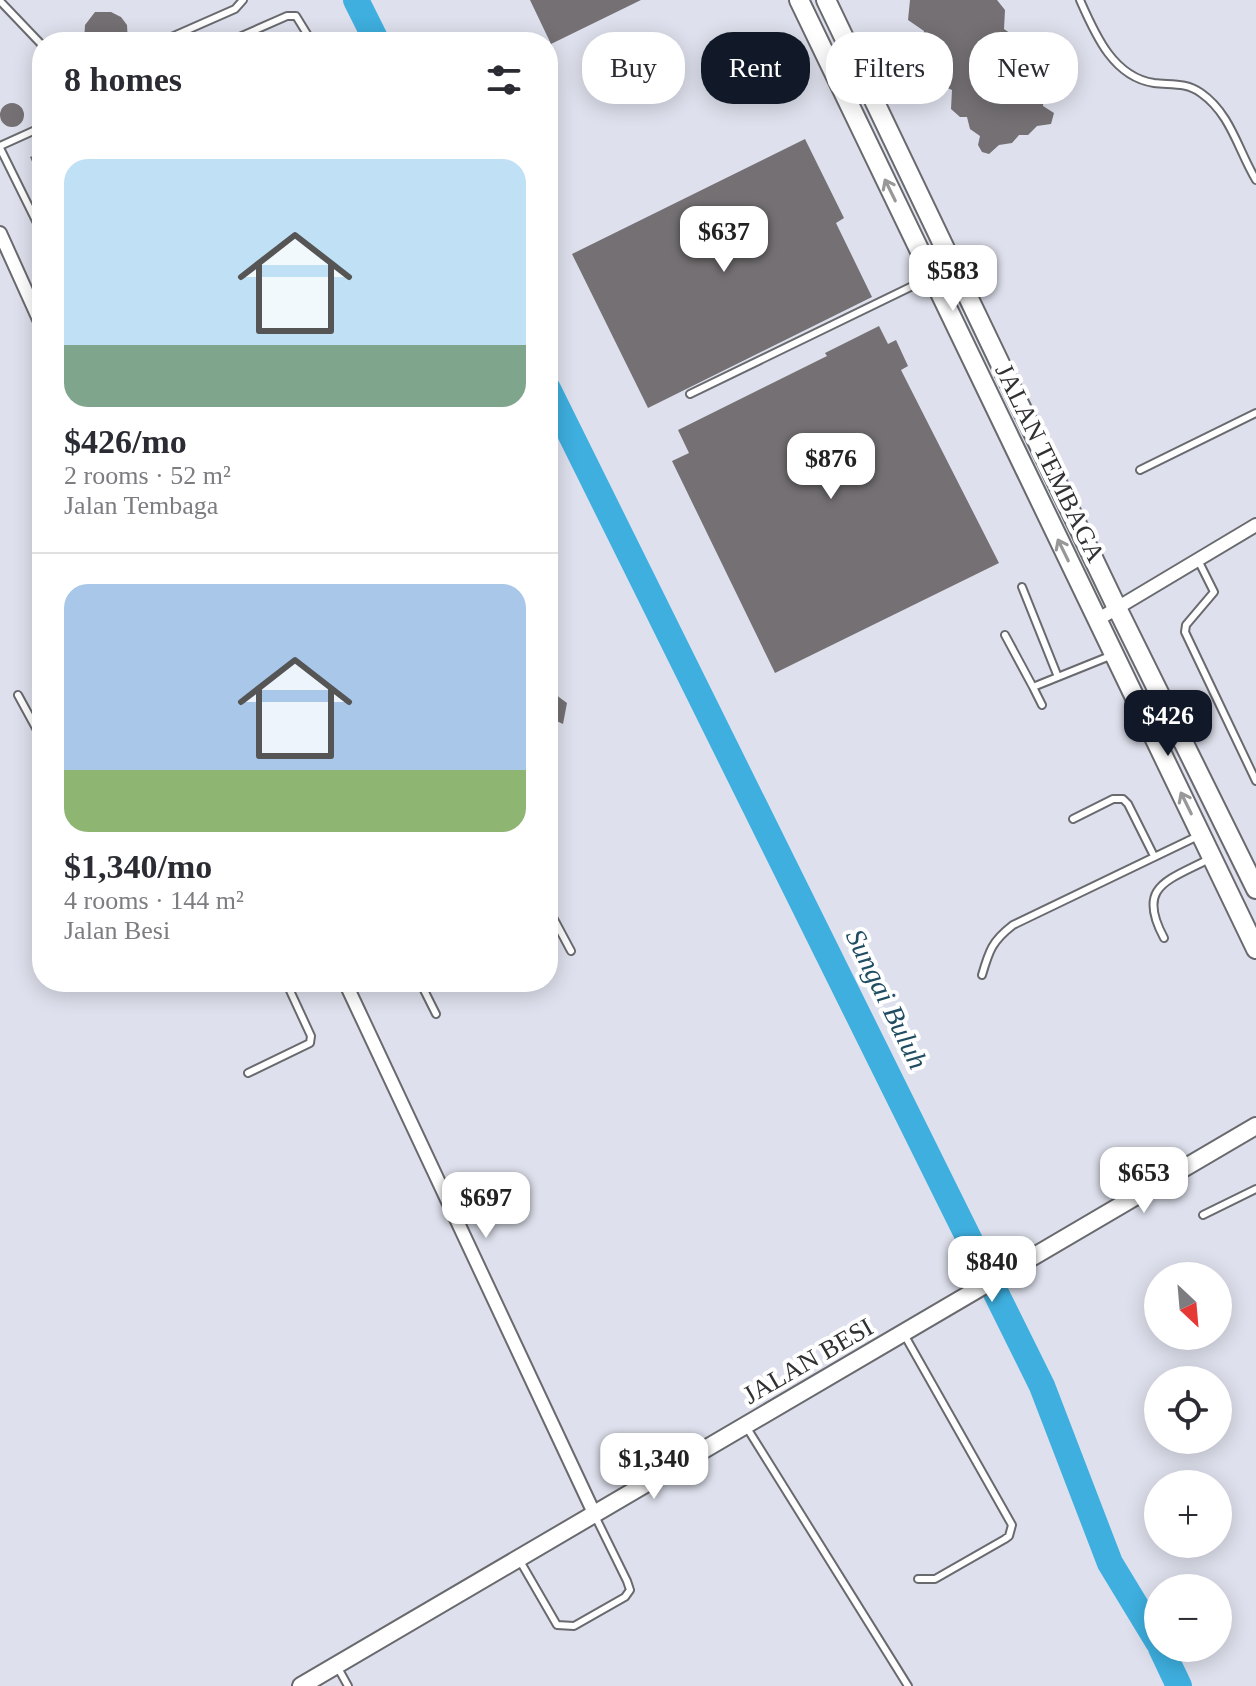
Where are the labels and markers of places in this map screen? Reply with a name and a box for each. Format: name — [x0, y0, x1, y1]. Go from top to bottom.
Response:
pin: $637 — [677, 206, 771, 274]
pin: $583 — [906, 245, 1000, 313]
pin: $876 — [784, 433, 878, 501]
pin: $426 — [1121, 690, 1215, 758]
pin: $653 — [1097, 1147, 1191, 1215]
pin: $697 — [439, 1172, 533, 1240]
pin: $840 — [945, 1236, 1039, 1304]
pin: $1,340 — [589, 1433, 719, 1501]

